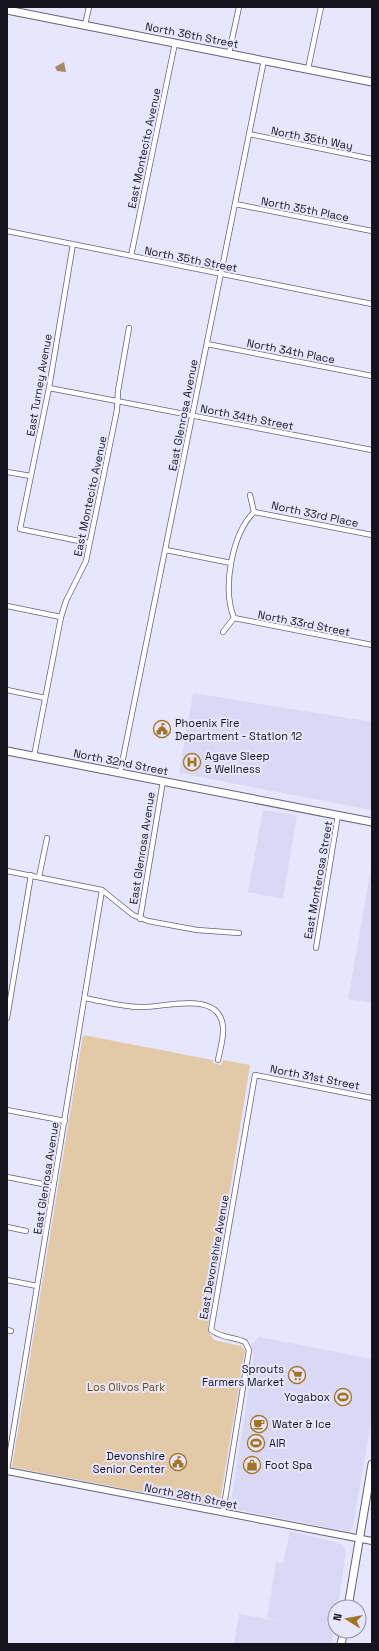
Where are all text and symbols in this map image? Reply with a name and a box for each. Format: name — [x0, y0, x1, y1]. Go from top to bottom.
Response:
street label: North 36th Street — [144, 19, 240, 51]
street label: East Montecito Avenue — [124, 86, 164, 210]
street label: North 35th Way — [270, 123, 354, 153]
street label: North 35th Place — [260, 194, 350, 224]
street label: North 35th Street — [143, 243, 239, 275]
street label: East Turney Avenue — [23, 333, 55, 437]
street label: North 34th Place — [246, 336, 336, 366]
street label: East Glenrosa Avenue — [165, 358, 201, 472]
street label: North 34th Street — [199, 401, 295, 433]
street label: East Montecito Avenue — [70, 434, 110, 558]
street label: North 33rd Place — [270, 498, 360, 530]
street label: North 33rd Street — [257, 607, 351, 639]
place label: Phoenix Fire Department - Station 12 — [175, 716, 303, 743]
public building icon: Phoenix Fire Department - Station 12 — [152, 719, 172, 739]
street label: North 32nd Street — [72, 746, 170, 778]
place label: Agave Sleep & Wellness — [205, 749, 270, 776]
hospital icon: Agave Sleep & Wellness — [182, 752, 202, 772]
street label: East Glenrosa Avenue — [126, 791, 158, 905]
street label: East Monterosa Street — [301, 820, 335, 940]
street label: North 31st Street — [269, 1061, 361, 1093]
street label: East Glenrosa Avenue — [30, 1121, 62, 1235]
street label: East Devonshire Avenue — [196, 1194, 232, 1320]
place label: Sprouts Farmers Market — [202, 1362, 284, 1389]
supermarket icon: Sprouts Farmers Market — [287, 1365, 307, 1385]
park label: Los Olivos Park — [87, 1380, 165, 1394]
sports icon: Yogabox — [333, 1387, 353, 1407]
place label: Yogabox — [284, 1390, 330, 1404]
cafe icon: Water & Ice — [249, 1414, 269, 1434]
place label: Water & Ice — [272, 1417, 331, 1431]
sports icon: AIR — [246, 1433, 266, 1453]
place label: AIR — [269, 1436, 286, 1450]
place label: Devonshire Senior Center — [93, 1449, 165, 1476]
public building icon: Devonshire Senior Center — [168, 1452, 188, 1472]
shop icon: Foot Spa — [242, 1455, 262, 1475]
place label: Foot Spa — [265, 1458, 313, 1472]
street label: North 28th Street — [143, 1480, 239, 1512]
north arrow — [327, 1599, 367, 1639]
text: N — [330, 1612, 345, 1622]

